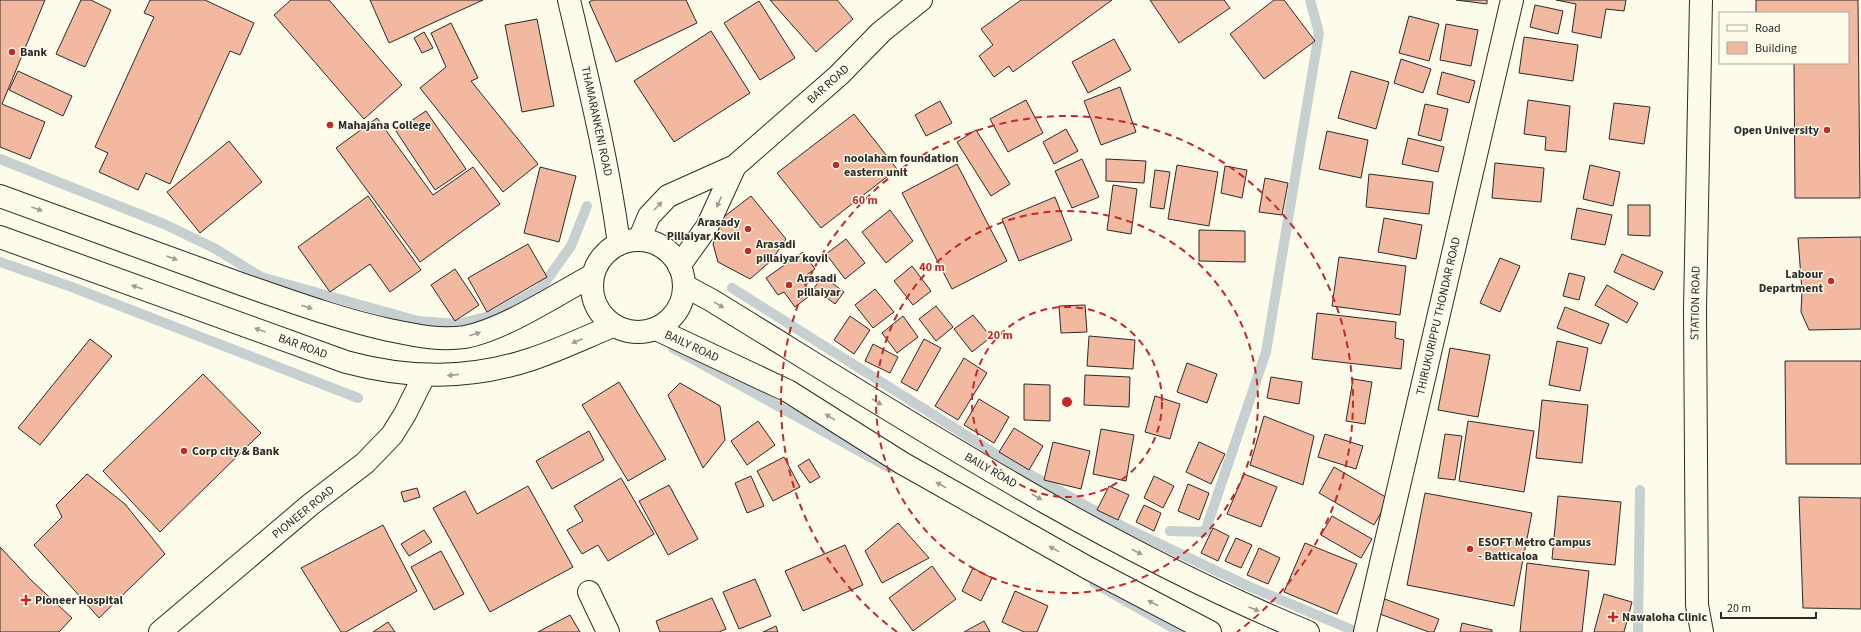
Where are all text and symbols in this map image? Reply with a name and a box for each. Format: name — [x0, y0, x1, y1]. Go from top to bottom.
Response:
legend — [1719, 12, 1849, 64]
text: Road — [1755, 20, 1781, 37]
text: Building — [1755, 40, 1797, 57]
place label: Bank — [20, 44, 47, 61]
marker: Bank — [7, 47, 17, 57]
street label: BAR ROAD — [804, 61, 853, 108]
street label: THAMARANKENI ROAD — [577, 64, 616, 178]
place label: Mahajana College — [338, 117, 431, 134]
marker: Mahajana College — [325, 120, 335, 130]
place label: Open University — [1734, 122, 1820, 139]
marker: Open University — [1822, 125, 1832, 135]
place label: noolaham foundation eastern unit — [844, 150, 959, 181]
marker: noolaham foundation eastern unit — [831, 160, 841, 170]
text: 60 m — [852, 192, 878, 209]
one-way arrow — [715, 196, 722, 208]
one-way arrow — [653, 201, 663, 211]
one-way arrow — [31, 206, 43, 212]
place label: Arasady Pillaiyar Kovil — [667, 214, 741, 245]
marker: Arasady Pillaiyar Kovil — [743, 224, 753, 234]
street label: THIRUKURIPPU THONDAR ROAD — [1412, 235, 1465, 397]
place label: Arasadi pillaiyar kovil — [755, 236, 829, 267]
marker: Arasadi pillaiyar kovil — [743, 246, 753, 256]
one-way arrow — [166, 256, 178, 262]
text: 40 m — [919, 259, 945, 276]
street label: STATION ROAD — [1686, 266, 1705, 340]
place label: Labour Department — [1759, 266, 1823, 297]
place label: Arasadi pillaiyar — [796, 270, 841, 301]
marker: Labour Department — [1826, 276, 1836, 286]
marker: Arasadi pillaiyar — [784, 280, 794, 290]
one-way arrow — [131, 284, 143, 290]
one-way arrow — [713, 301, 725, 308]
one-way arrow — [302, 304, 314, 310]
street label: BAILY ROAD — [662, 326, 722, 366]
one-way arrow — [253, 327, 265, 333]
text: 20 m — [987, 327, 1013, 344]
street label: BAR ROAD — [276, 330, 330, 363]
one-way arrow — [469, 330, 481, 336]
one-way arrow — [571, 338, 583, 344]
one-way arrow — [447, 372, 459, 379]
centre of rings — [1060, 395, 1074, 409]
one-way arrow — [872, 398, 883, 405]
one-way arrow — [824, 414, 836, 421]
place label: Corp city & Bank — [192, 443, 280, 460]
marker: Corp city & Bank — [179, 446, 189, 456]
street label: BAILY ROAD — [961, 448, 1020, 492]
street label: PIONEER ROAD — [268, 482, 338, 543]
one-way arrow — [935, 482, 947, 488]
one-way arrow — [1031, 493, 1043, 500]
place label: ESOFT Metro Campus - Batticaloa — [1478, 534, 1591, 565]
marker: ESOFT Metro Campus - Batticaloa — [1465, 544, 1475, 554]
one-way arrow — [1049, 545, 1060, 552]
one-way arrow — [1132, 549, 1143, 555]
place label: Pioneer Hospital — [35, 592, 123, 609]
marker: Pioneer Hospital — [20, 594, 32, 606]
scale bar — [1721, 594, 1816, 620]
one-way arrow — [1148, 599, 1159, 606]
text: 20 m — [1727, 600, 1751, 617]
one-way arrow — [1249, 606, 1260, 612]
place label: Nawaloha Clinic — [1622, 609, 1707, 626]
marker: Nawaloha Clinic — [1607, 611, 1619, 623]

